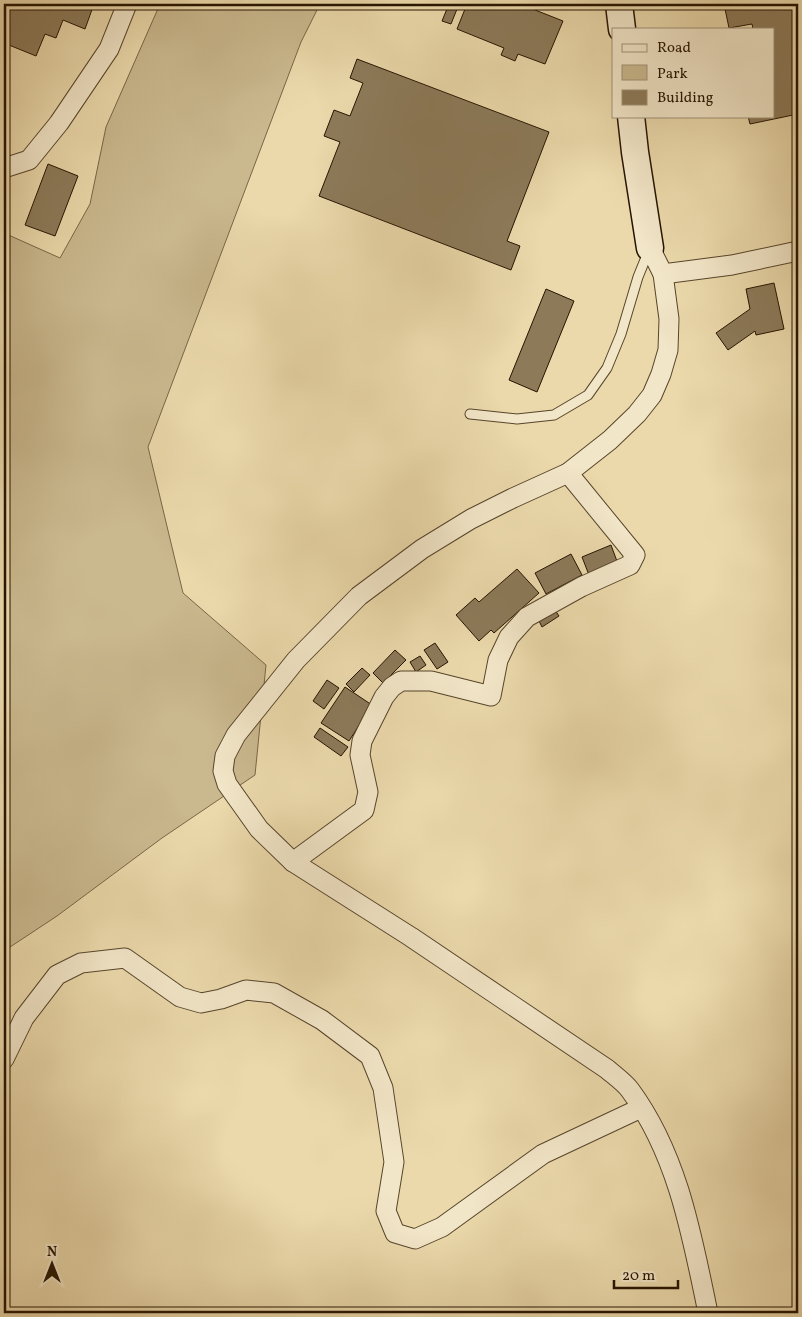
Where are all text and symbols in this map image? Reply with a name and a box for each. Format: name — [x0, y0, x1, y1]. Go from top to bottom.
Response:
legend — [612, 28, 774, 118]
text: Road — [657, 38, 691, 59]
text: Park — [657, 64, 688, 85]
text: Building — [657, 88, 714, 109]
north arrow — [28, 1240, 78, 1290]
text: N — [47, 1243, 57, 1262]
scale bar — [614, 1257, 678, 1289]
text: 20 m — [622, 1266, 655, 1287]

